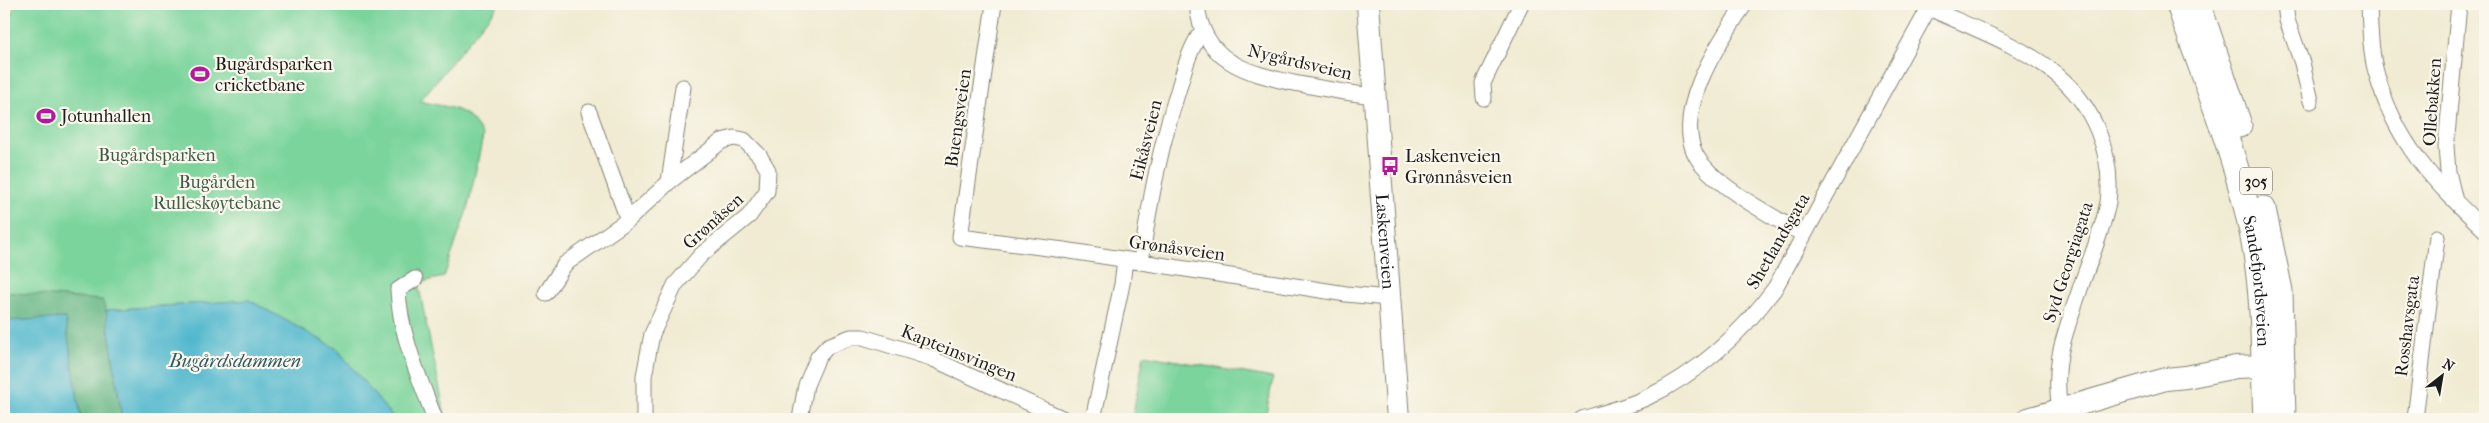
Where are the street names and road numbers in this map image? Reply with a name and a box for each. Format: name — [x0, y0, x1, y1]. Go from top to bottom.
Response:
street label: Nygårdsveien — [1246, 40, 1355, 85]
street label: Ollebakken — [2419, 57, 2446, 147]
street label: Buengsveien — [941, 67, 976, 169]
street label: Eikåsveien — [1126, 97, 1167, 183]
road number: 305 — [2240, 168, 2272, 195]
street label: Grønåsen — [679, 188, 748, 254]
street label: Shetlandsgata — [1742, 189, 1815, 293]
street label: Laskenveien — [1371, 193, 1399, 291]
street label: Syd Georgiagata — [2039, 198, 2098, 325]
street label: Sandefjordsveien — [2238, 213, 2274, 348]
street label: Grønåsveien — [1128, 231, 1227, 266]
street label: Rosshavsgata — [2391, 274, 2424, 378]
street label: Kapteinsvingen — [898, 321, 1020, 386]

